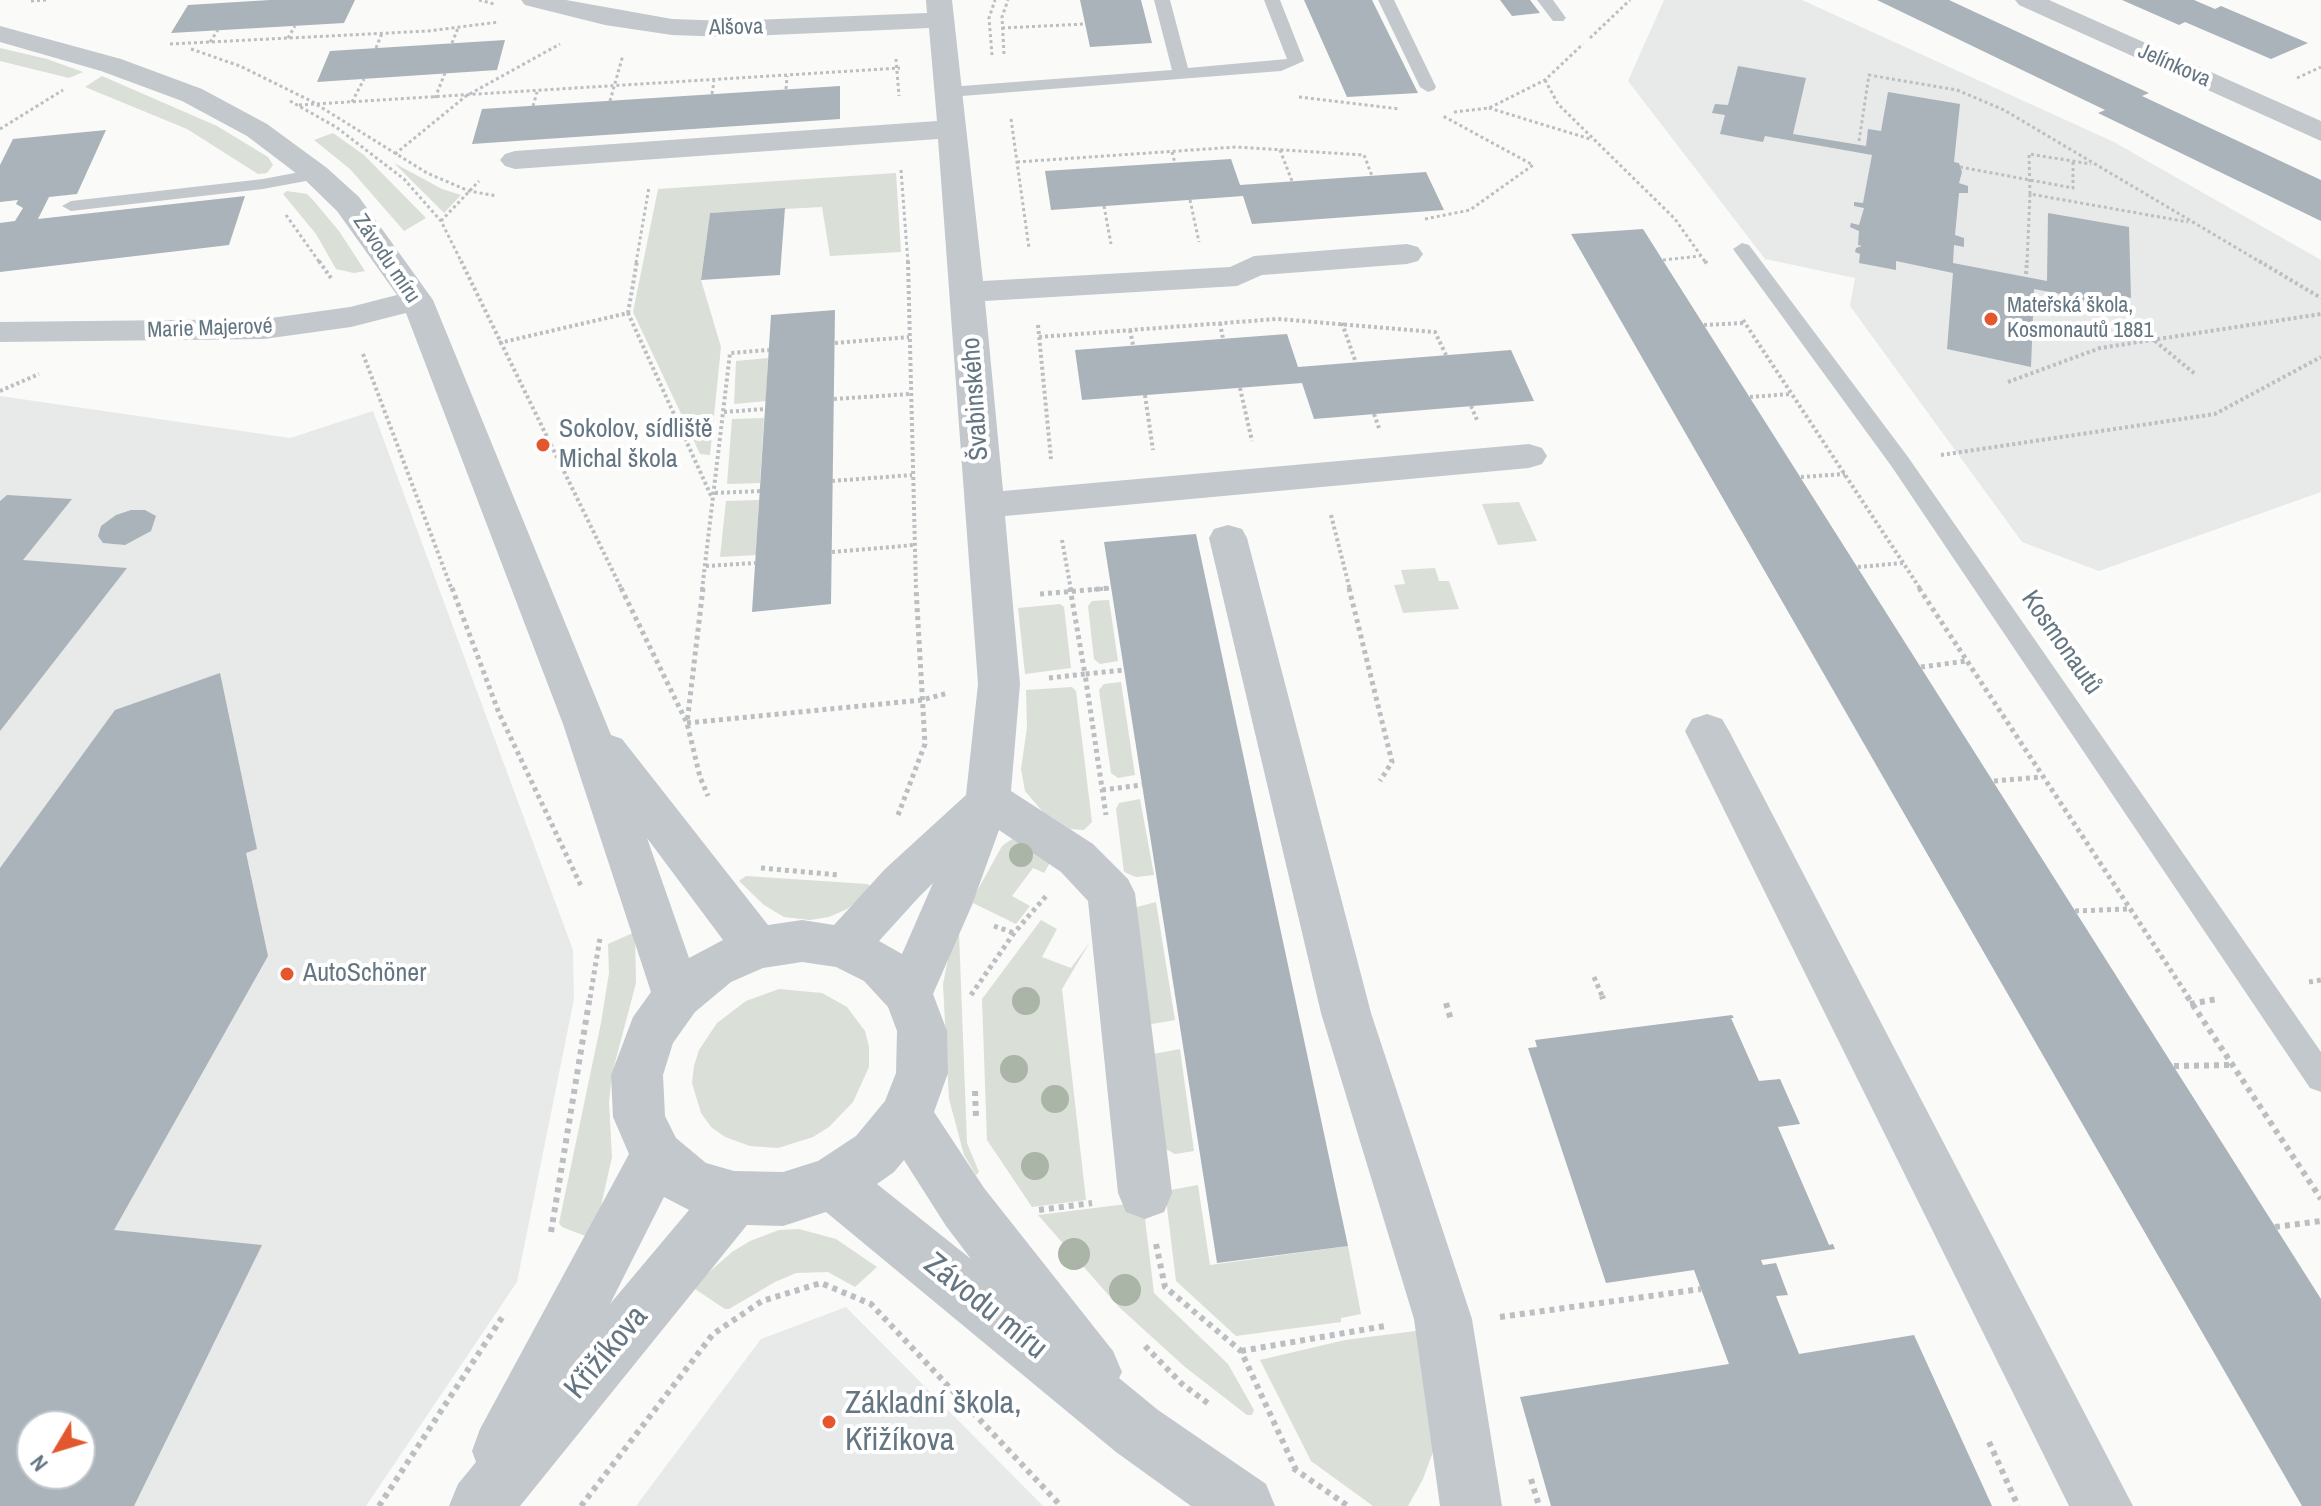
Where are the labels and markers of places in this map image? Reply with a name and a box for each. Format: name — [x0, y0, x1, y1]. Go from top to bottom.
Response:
place label: Mateřská škola, Kosmonautů 1881 — [2007, 293, 2153, 344]
marker: Mateřská škola, Kosmonautů 1881 — [1982, 310, 2000, 328]
place label: Sokolov, sídliště Michal škola — [559, 414, 713, 476]
marker: Sokolov, sídliště Michal škola — [534, 436, 552, 454]
place label: AutoSchöner — [303, 958, 426, 990]
marker: AutoSchöner — [278, 965, 296, 983]
place label: Základní škola, Křižíkova — [845, 1385, 1021, 1460]
marker: Základní škola, Křižíkova — [820, 1413, 838, 1431]

